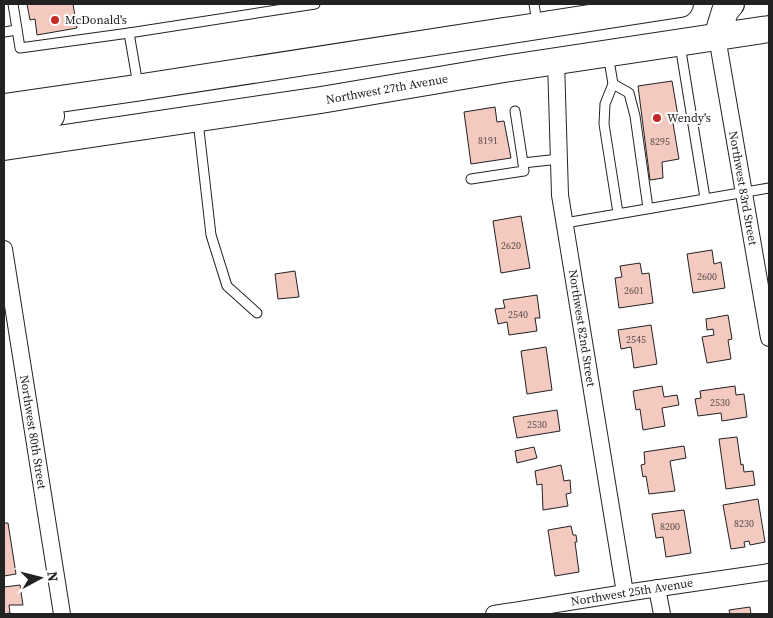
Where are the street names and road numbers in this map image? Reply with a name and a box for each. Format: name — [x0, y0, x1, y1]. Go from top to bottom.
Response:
street label: Northwest 27th Avenue — [325, 70, 449, 108]
street label: Northwest 83rd Street — [725, 130, 761, 247]
street label: Northwest 82nd Street — [565, 268, 599, 388]
street label: Northwest 80th Street — [16, 374, 50, 490]
street label: Northwest 25th Avenue — [570, 574, 694, 610]

